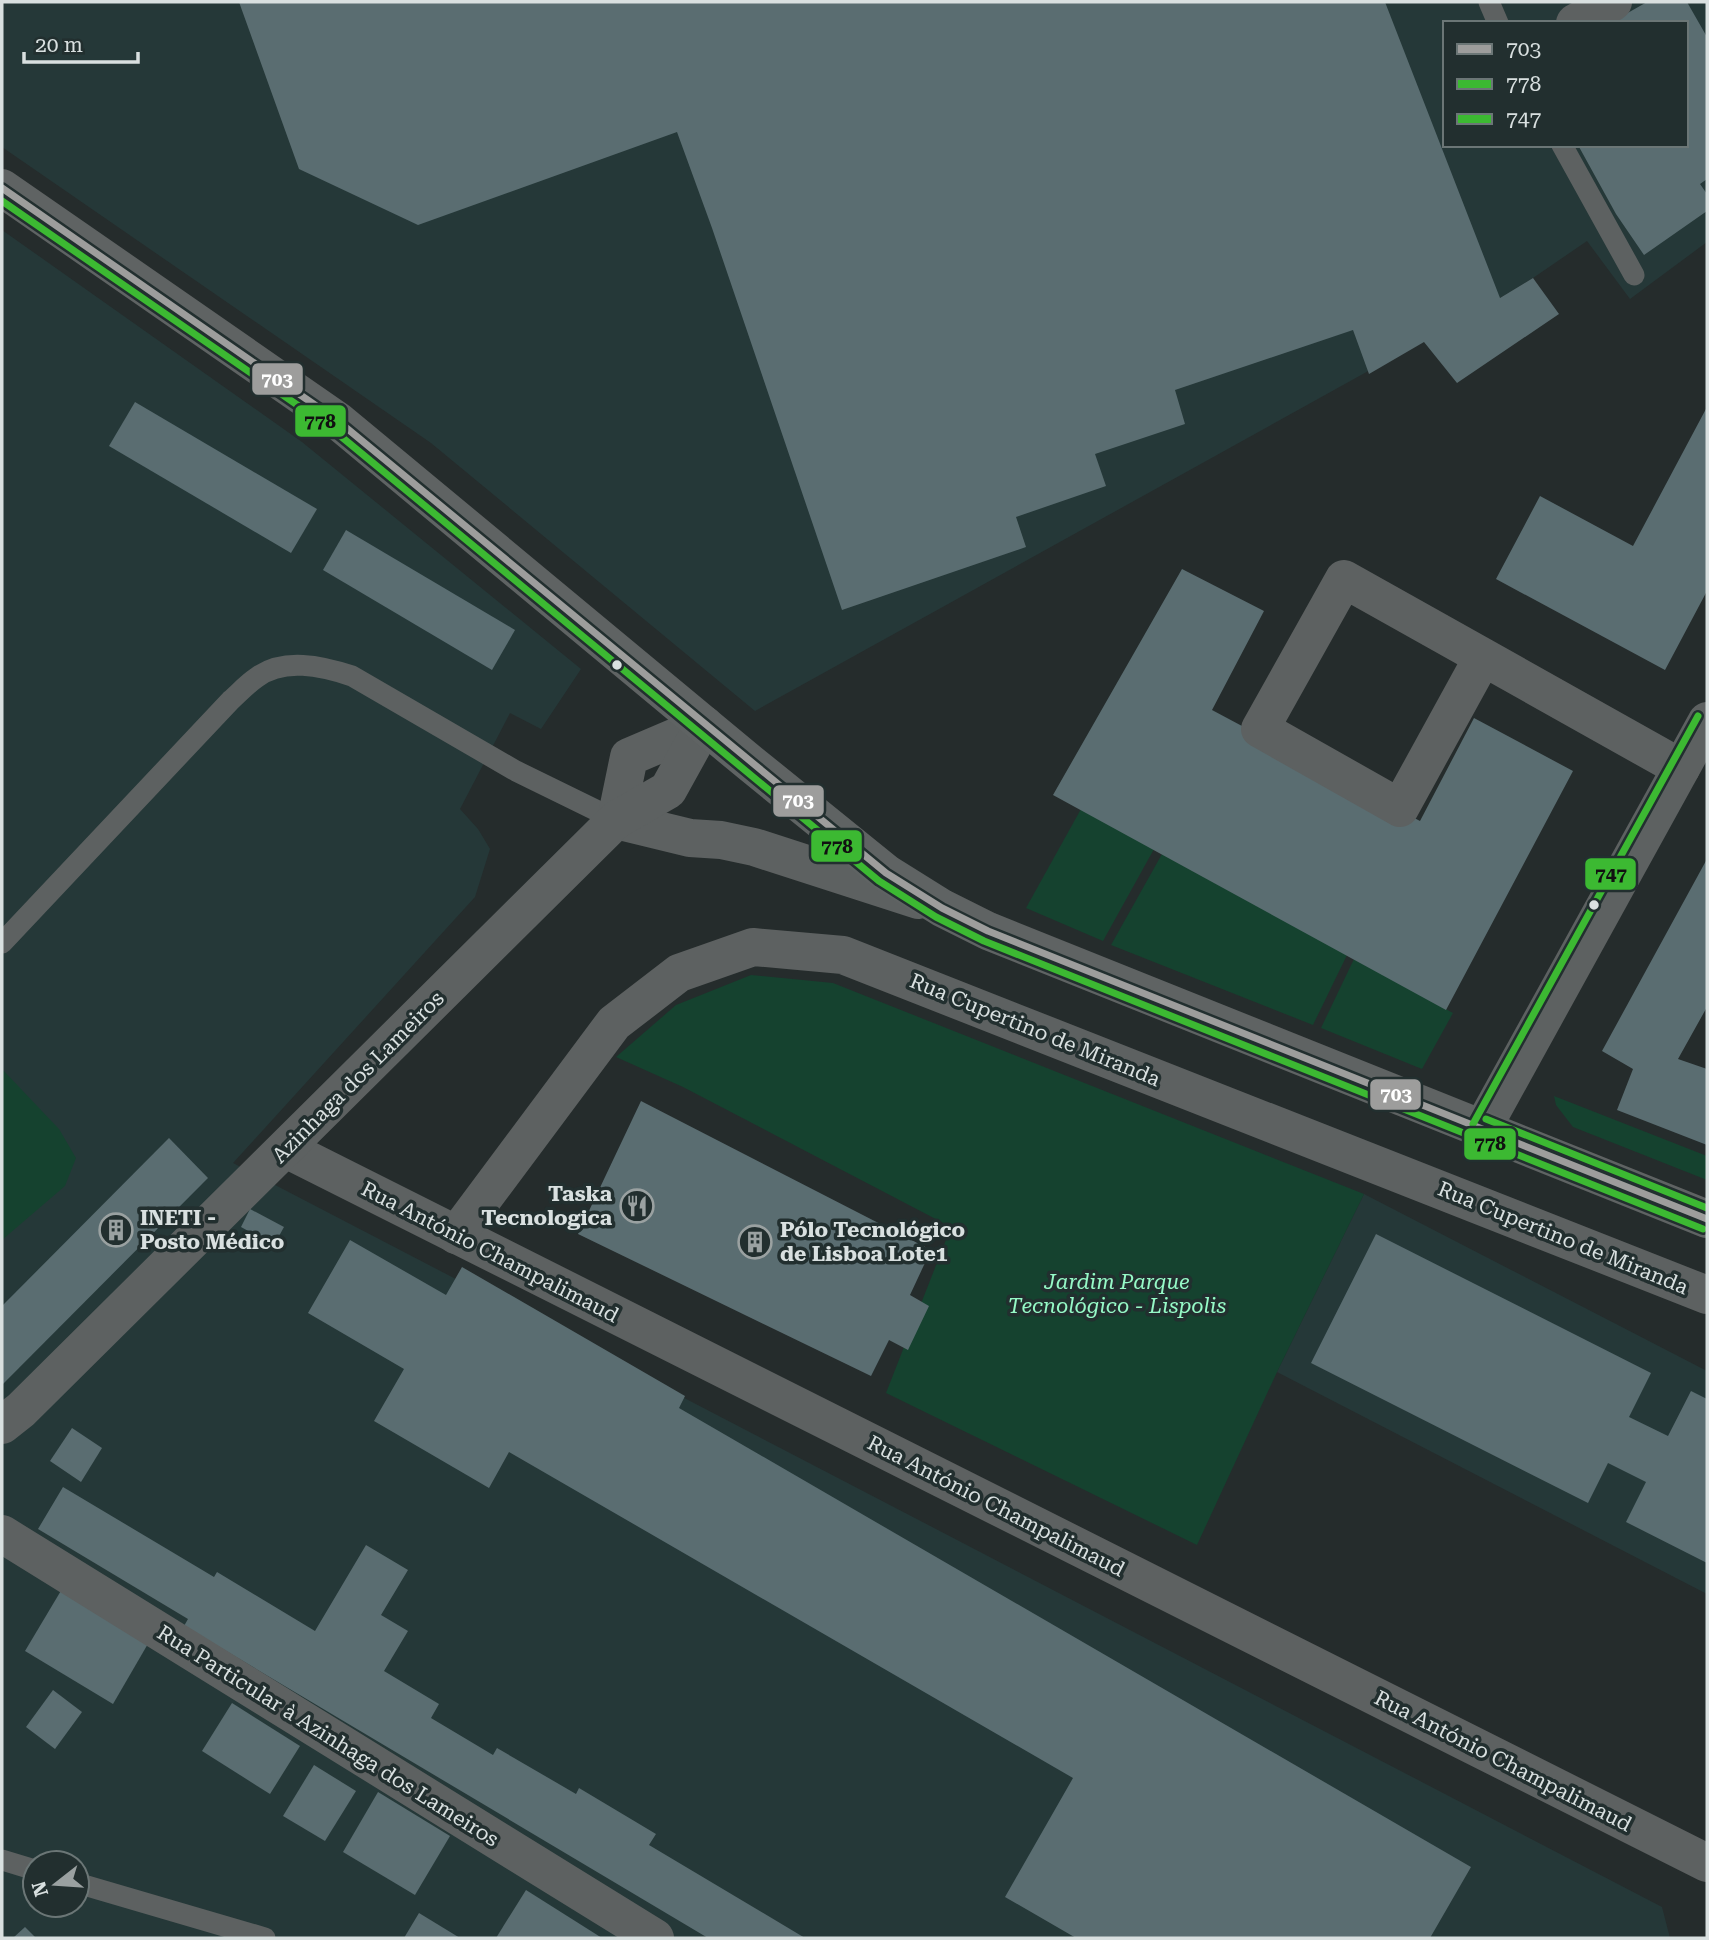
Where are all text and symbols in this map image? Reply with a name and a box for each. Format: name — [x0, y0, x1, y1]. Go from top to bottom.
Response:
scale bar — [24, 21, 138, 65]
legend — [1443, 21, 1688, 147]
text: 20 m — [35, 33, 83, 57]
text: 703 — [1506, 37, 1541, 61]
text: 778 — [1506, 72, 1541, 96]
text: 747 — [1506, 107, 1542, 131]
line badge: 703 — [251, 362, 304, 396]
text: 703 — [261, 368, 293, 391]
line badge: 778 — [294, 404, 347, 438]
text: 778 — [304, 410, 336, 433]
unlabelled marker — [610, 658, 624, 672]
line badge: 703 — [772, 784, 825, 818]
text: 703 — [782, 789, 814, 812]
line badge: 778 — [810, 829, 863, 863]
text: 778 — [821, 835, 853, 858]
line badge: 747 — [1584, 857, 1637, 891]
text: 747 — [1595, 863, 1627, 886]
unlabelled marker — [1587, 898, 1601, 912]
street label: Rua Cupertino de Miranda — [906, 969, 1164, 1092]
street label: Azinhaga dos Lameiros — [267, 986, 449, 1168]
line badge: 703 — [1369, 1078, 1422, 1111]
text: 703 — [1380, 1083, 1412, 1106]
line badge: 778 — [1463, 1127, 1517, 1161]
text: 778 — [1474, 1132, 1506, 1155]
street label: Rua António Champalimaud — [357, 1177, 623, 1328]
street label: Rua Cupertino de Miranda — [1434, 1177, 1692, 1300]
place label: Taska Tecnologica — [481, 1182, 613, 1230]
restaurant icon: Taska Tecnologica — [618, 1187, 656, 1225]
place label: INETI - Posto Médico — [140, 1206, 284, 1254]
building icon: INETI - Posto Médico — [97, 1211, 135, 1249]
place label: Pólo Tecnológico de Lisboa Lote1 — [780, 1218, 965, 1266]
building icon: Pólo Tecnológico de Lisboa Lote1 — [736, 1223, 774, 1261]
park label: Jardim Parque Tecnológico - Lispolis — [1008, 1270, 1226, 1318]
street label: Rua António Champalimaud — [863, 1431, 1129, 1582]
street label: Rua Particular à Azinhaga dos Lameiros — [153, 1620, 503, 1852]
street label: Rua António Champalimaud — [1370, 1686, 1636, 1837]
north arrow — [21, 1849, 91, 1919]
text: N — [27, 1878, 53, 1899]

